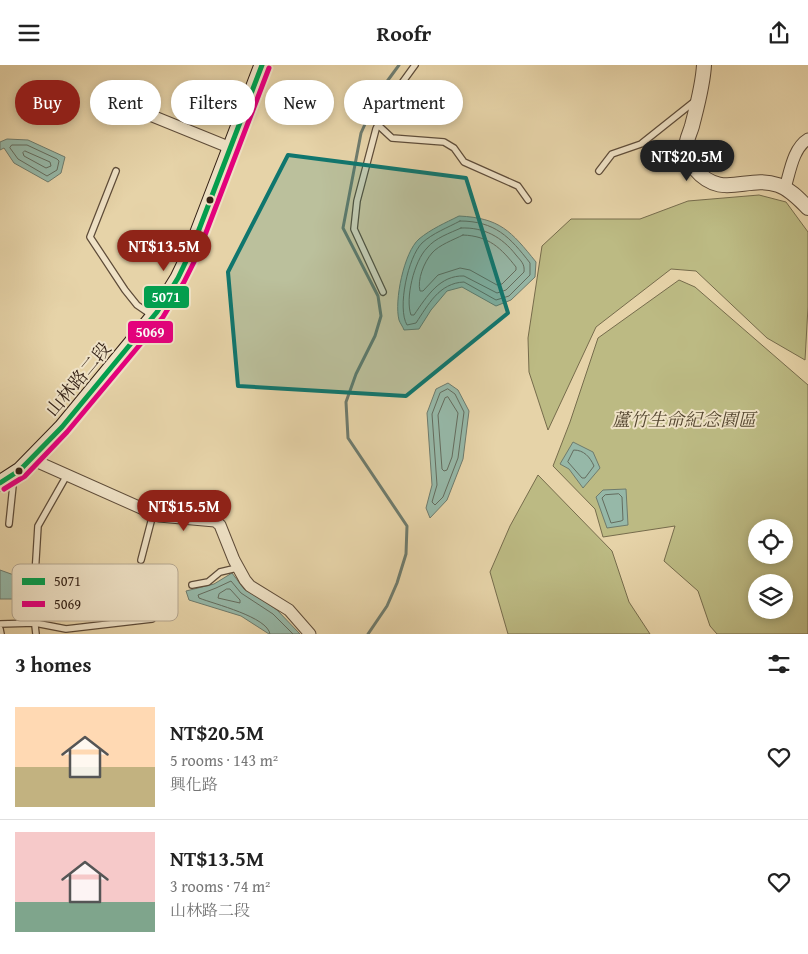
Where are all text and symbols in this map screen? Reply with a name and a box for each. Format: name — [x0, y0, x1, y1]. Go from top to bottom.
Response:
text: Roofr — [377, 17, 431, 49]
icon: menu — [15, 19, 43, 47]
icon: share — [765, 19, 793, 47]
chip: Buy — [15, 80, 80, 125]
chip: Rent — [90, 80, 161, 125]
chip: Filters — [171, 80, 255, 125]
chip: New — [265, 80, 334, 125]
chip: Apartment — [344, 80, 463, 125]
pin: NT$20.5M — [635, 139, 739, 182]
text: NT$20.5M — [651, 144, 723, 168]
unlabelled marker — [205, 195, 215, 205]
pin: NT$13.5M — [112, 229, 216, 272]
text: NT$13.5M — [128, 234, 200, 258]
line badge: 5071 — [143, 285, 190, 309]
text: 5071 — [151, 287, 181, 307]
line badge: 5069 — [127, 320, 174, 344]
text: 5069 — [135, 322, 165, 342]
street label: 山林路二段 — [39, 336, 117, 422]
park label: 蘆竹生命紀念園區 — [612, 406, 758, 433]
unlabelled marker — [14, 466, 24, 476]
pin: NT$15.5M — [132, 489, 236, 532]
text: NT$15.5M — [148, 494, 220, 518]
map controls — [748, 519, 793, 619]
button: locate — [748, 519, 793, 564]
legend — [12, 564, 178, 621]
text: 5071 — [54, 571, 81, 591]
button: layers — [748, 574, 793, 619]
text: 5069 — [54, 594, 81, 614]
text: 3 homes — [15, 649, 91, 680]
icon: filters — [765, 650, 793, 678]
text: NT$20.5M — [170, 717, 264, 748]
icon: home — [55, 727, 115, 787]
icon: heart — [765, 743, 793, 771]
text: 5 rooms · 143 m² — [170, 748, 278, 772]
text: 興化路 — [170, 772, 218, 796]
text: NT$13.5M — [170, 843, 264, 874]
icon: home — [55, 852, 115, 912]
icon: heart — [765, 868, 793, 896]
text: 3 rooms · 74 m² — [170, 874, 270, 898]
text: 山林路二段 — [170, 898, 250, 922]

